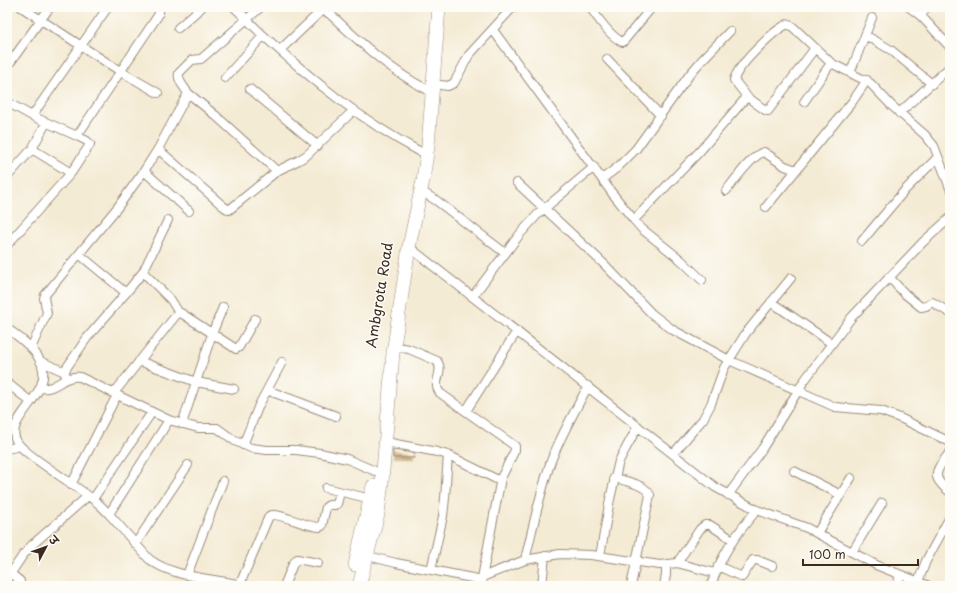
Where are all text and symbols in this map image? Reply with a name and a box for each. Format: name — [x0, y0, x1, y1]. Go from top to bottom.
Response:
street label: Ambgrota Road — [360, 241, 398, 349]
north arrow — [26, 527, 66, 567]
text: उ — [44, 531, 64, 550]
scale bar — [803, 541, 918, 567]
text: 100 m — [809, 545, 846, 563]

